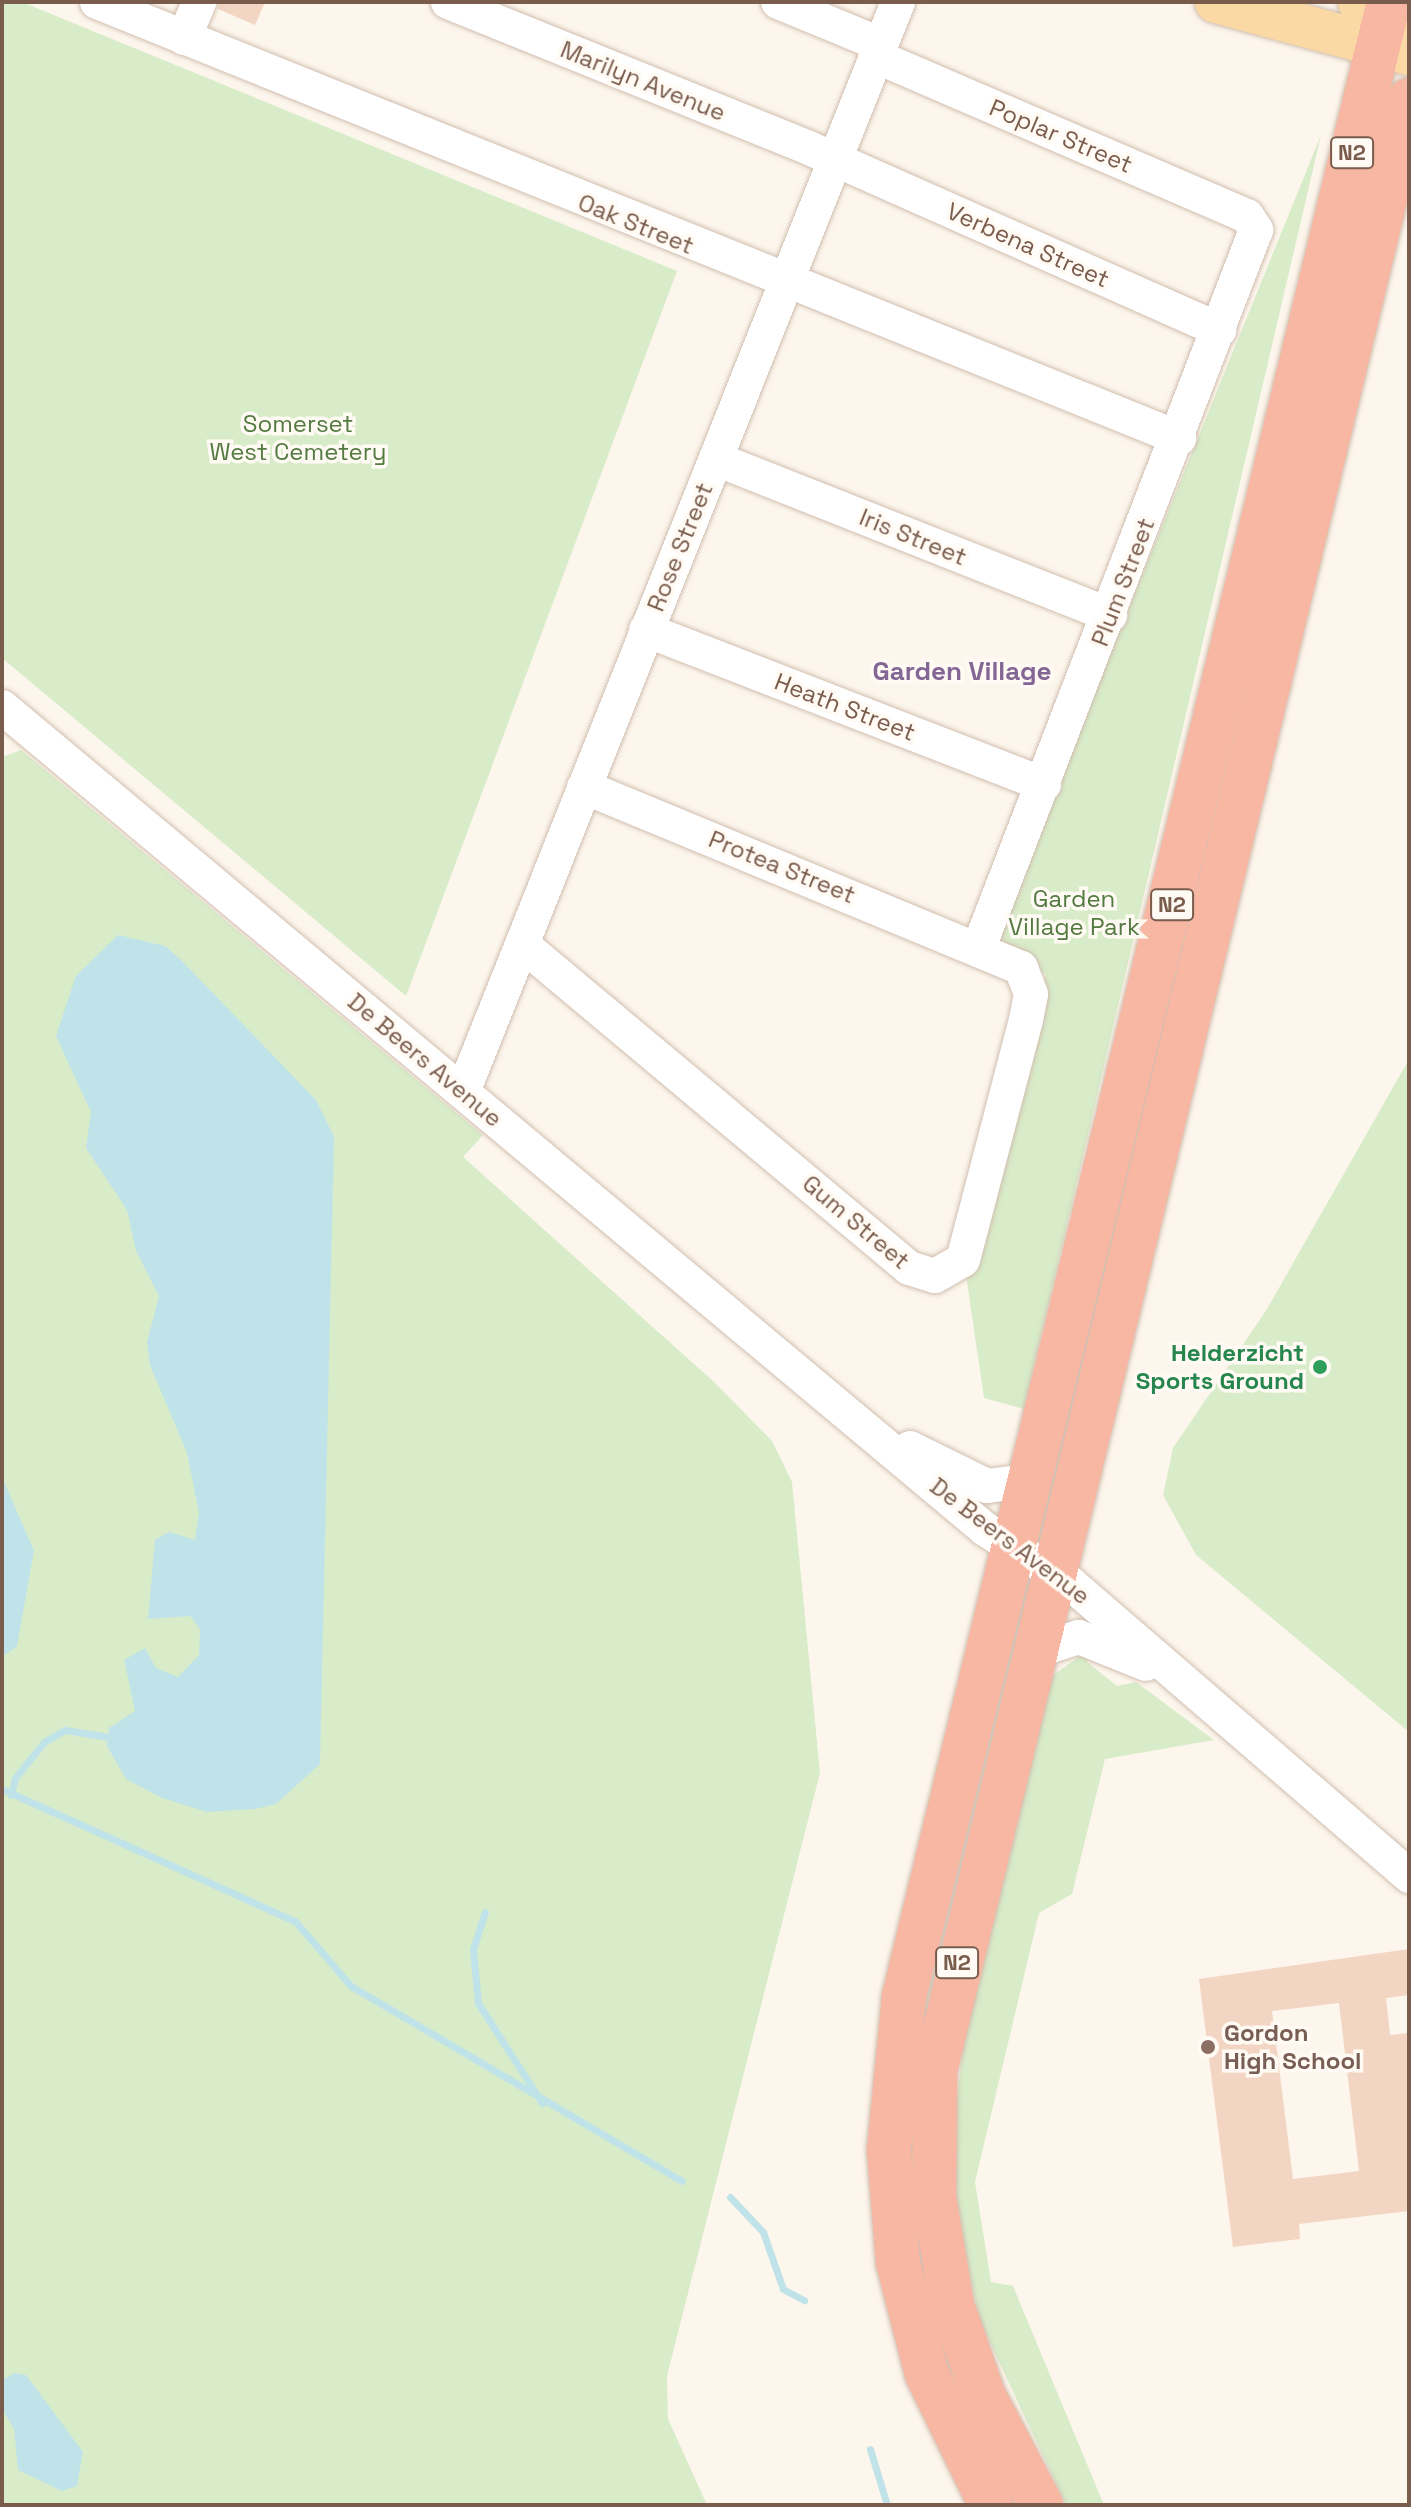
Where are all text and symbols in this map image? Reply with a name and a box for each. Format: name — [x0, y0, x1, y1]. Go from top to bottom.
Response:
street label: Marilyn Avenue — [556, 35, 730, 127]
street label: Poplar Street — [985, 93, 1137, 179]
road number: N2 — [1330, 135, 1374, 171]
street label: Oak Street — [574, 188, 698, 260]
street label: Verbena Street — [942, 196, 1114, 294]
park label: Somerset West Cemetery — [209, 410, 387, 466]
street label: Rose Street — [641, 478, 719, 616]
street label: Iris Street — [855, 502, 971, 572]
street label: Plum Street — [1085, 514, 1161, 650]
district label: Garden Village — [872, 656, 1052, 688]
street label: Heath Street — [771, 667, 919, 747]
street label: Protea Street — [704, 825, 860, 909]
park label: Garden Village Park — [1008, 885, 1140, 941]
road number: N2 — [1150, 887, 1194, 923]
street label: De Beers Avenue — [342, 987, 508, 1133]
street label: Gum Street — [797, 1169, 915, 1275]
place label: Helderzicht Sports Ground — [1136, 1339, 1304, 1395]
marker: Helderzicht Sports Ground — [1311, 1358, 1329, 1376]
street label: De Beers Avenue — [924, 1471, 1096, 1611]
road number: N2 — [935, 1945, 979, 1981]
place label: Gordon High School — [1224, 2019, 1361, 2075]
marker: Gordon High School — [1199, 2038, 1217, 2056]

